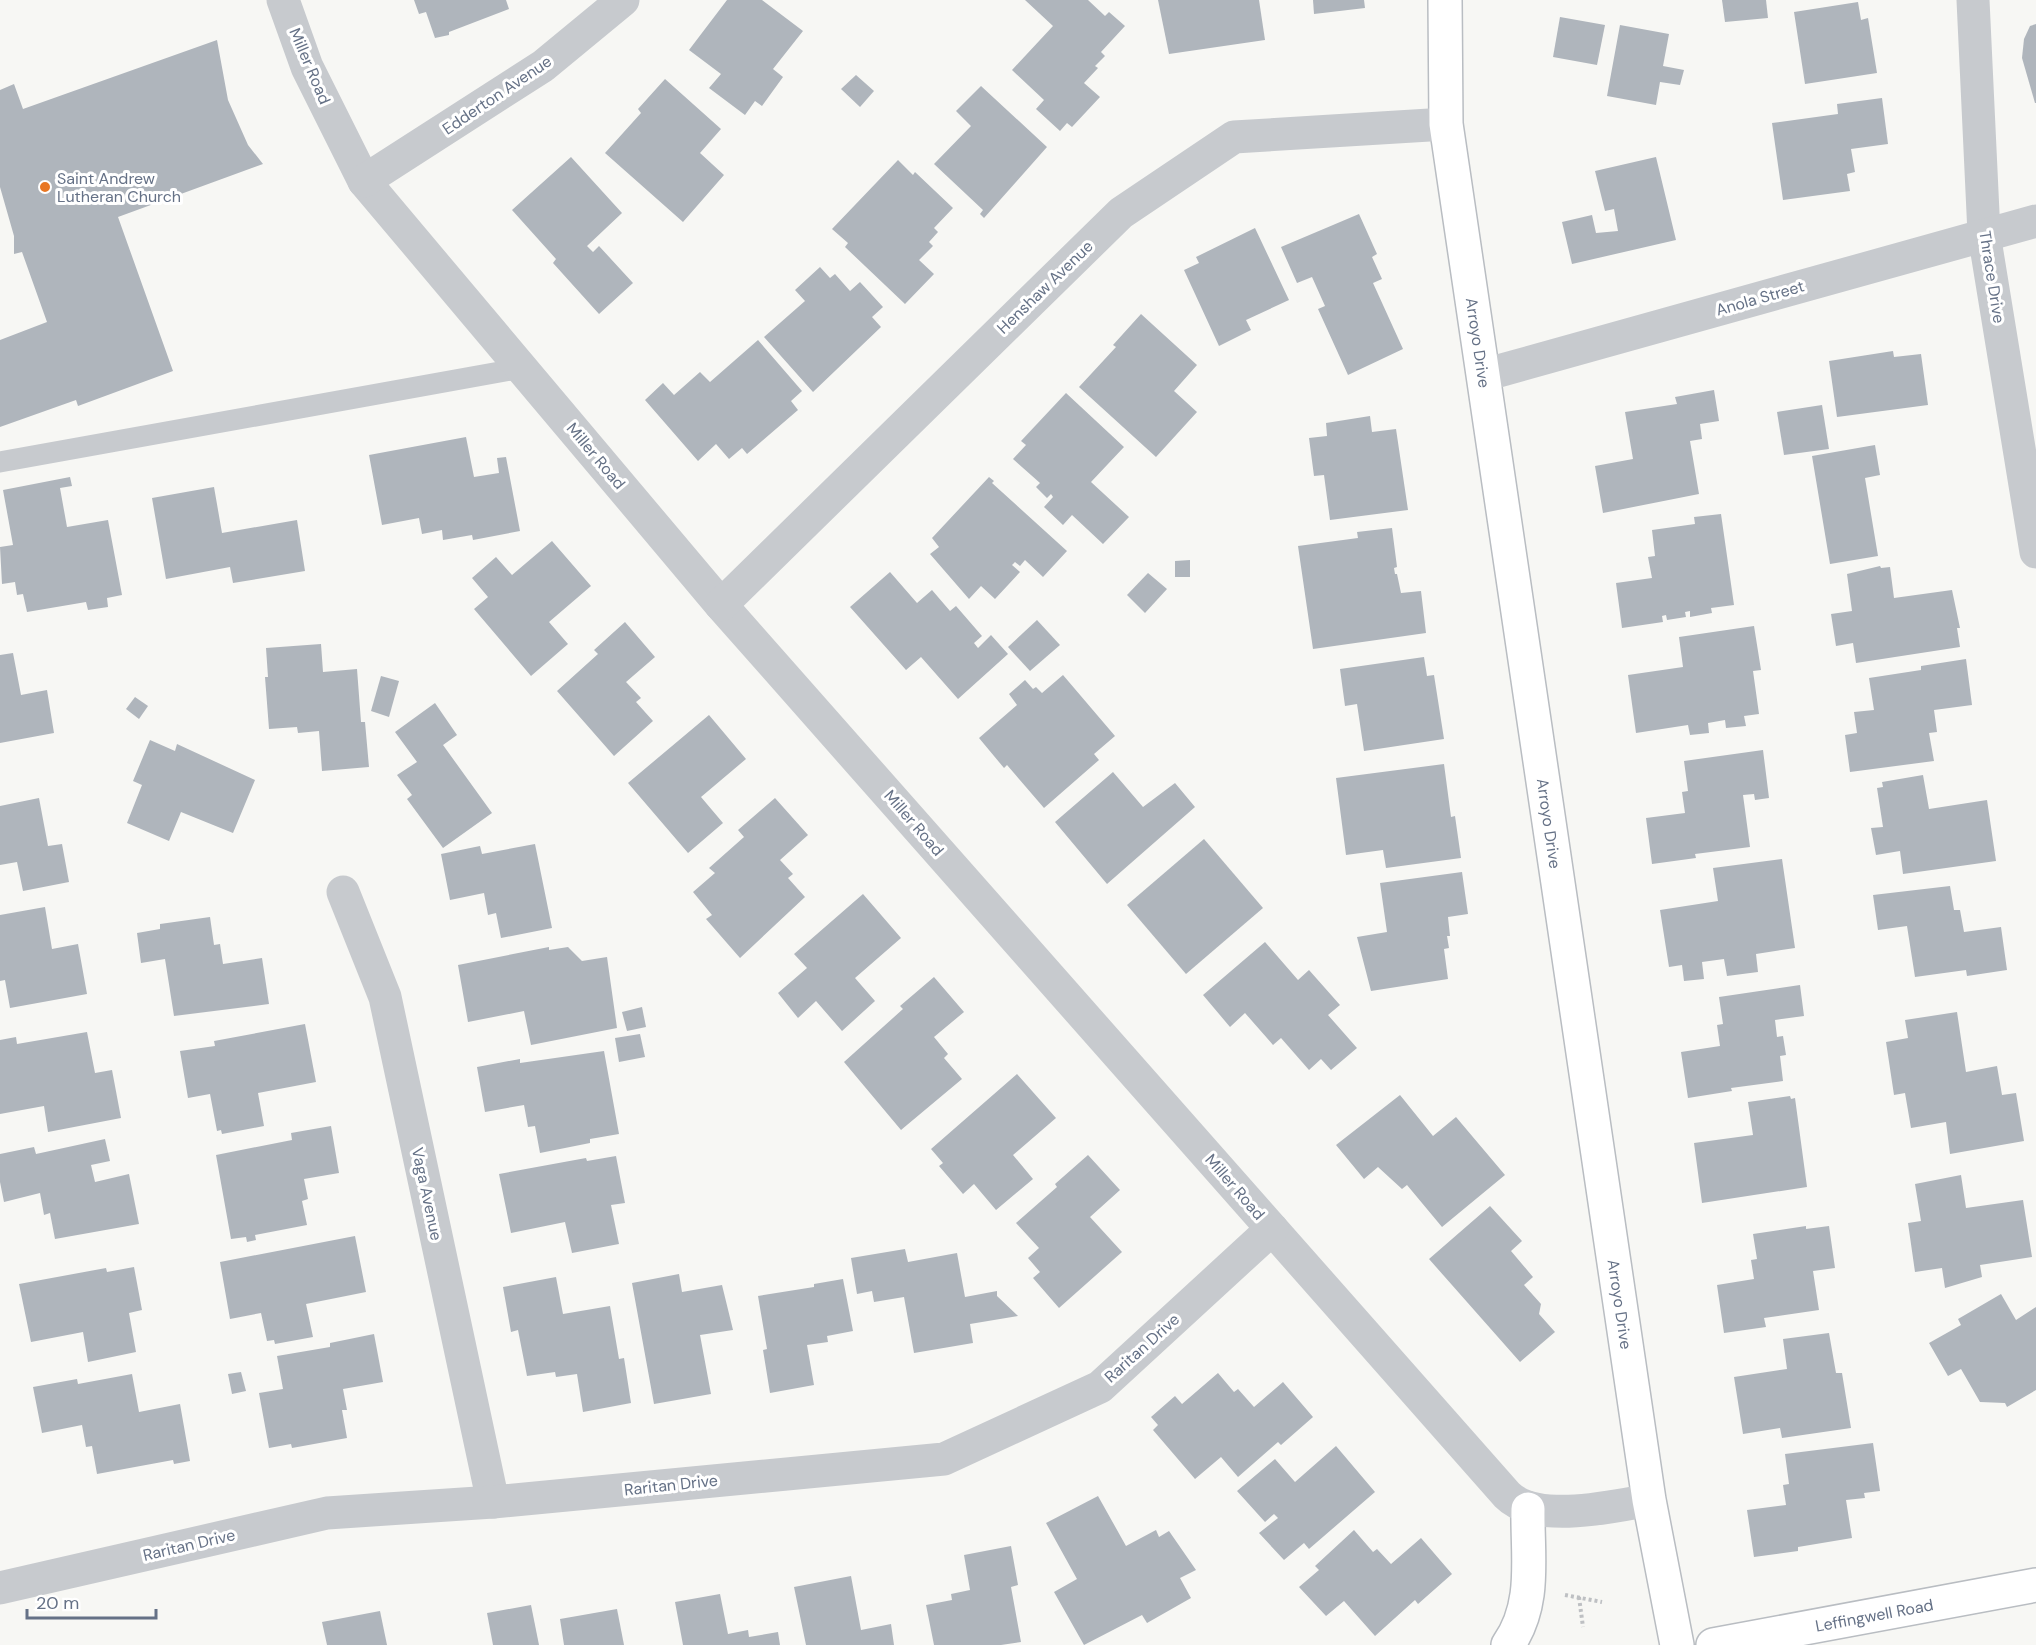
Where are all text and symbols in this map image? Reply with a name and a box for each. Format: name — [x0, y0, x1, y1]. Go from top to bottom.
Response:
street label: Miller Road — [285, 25, 335, 107]
street label: Edderton Avenue — [438, 51, 556, 139]
place label: Saint Andrew Lutheran Church — [57, 168, 181, 207]
marker: Saint Andrew Lutheran Church — [38, 180, 52, 194]
street label: Thrace Drive — [1974, 229, 2010, 325]
street label: Henshaw Avenue — [992, 236, 1098, 338]
street label: Anola Street — [1713, 275, 1807, 321]
street label: Arroyo Drive — [1461, 296, 1495, 389]
street label: Miller Road — [562, 418, 630, 494]
street label: Arroyo Drive — [1532, 777, 1566, 870]
street label: Miller Road — [880, 786, 948, 860]
street label: Vaga Avenue — [407, 1145, 447, 1243]
street label: Miller Road — [1201, 1150, 1269, 1224]
street label: Arroyo Drive — [1603, 1258, 1637, 1351]
street label: Raritan Drive — [1100, 1309, 1184, 1387]
street label: Raritan Drive — [623, 1470, 719, 1500]
street label: Raritan Drive — [141, 1524, 237, 1566]
scale bar — [27, 1582, 156, 1620]
text: 20 m — [36, 1591, 79, 1615]
street label: Leffingwell Road — [1814, 1594, 1935, 1636]

